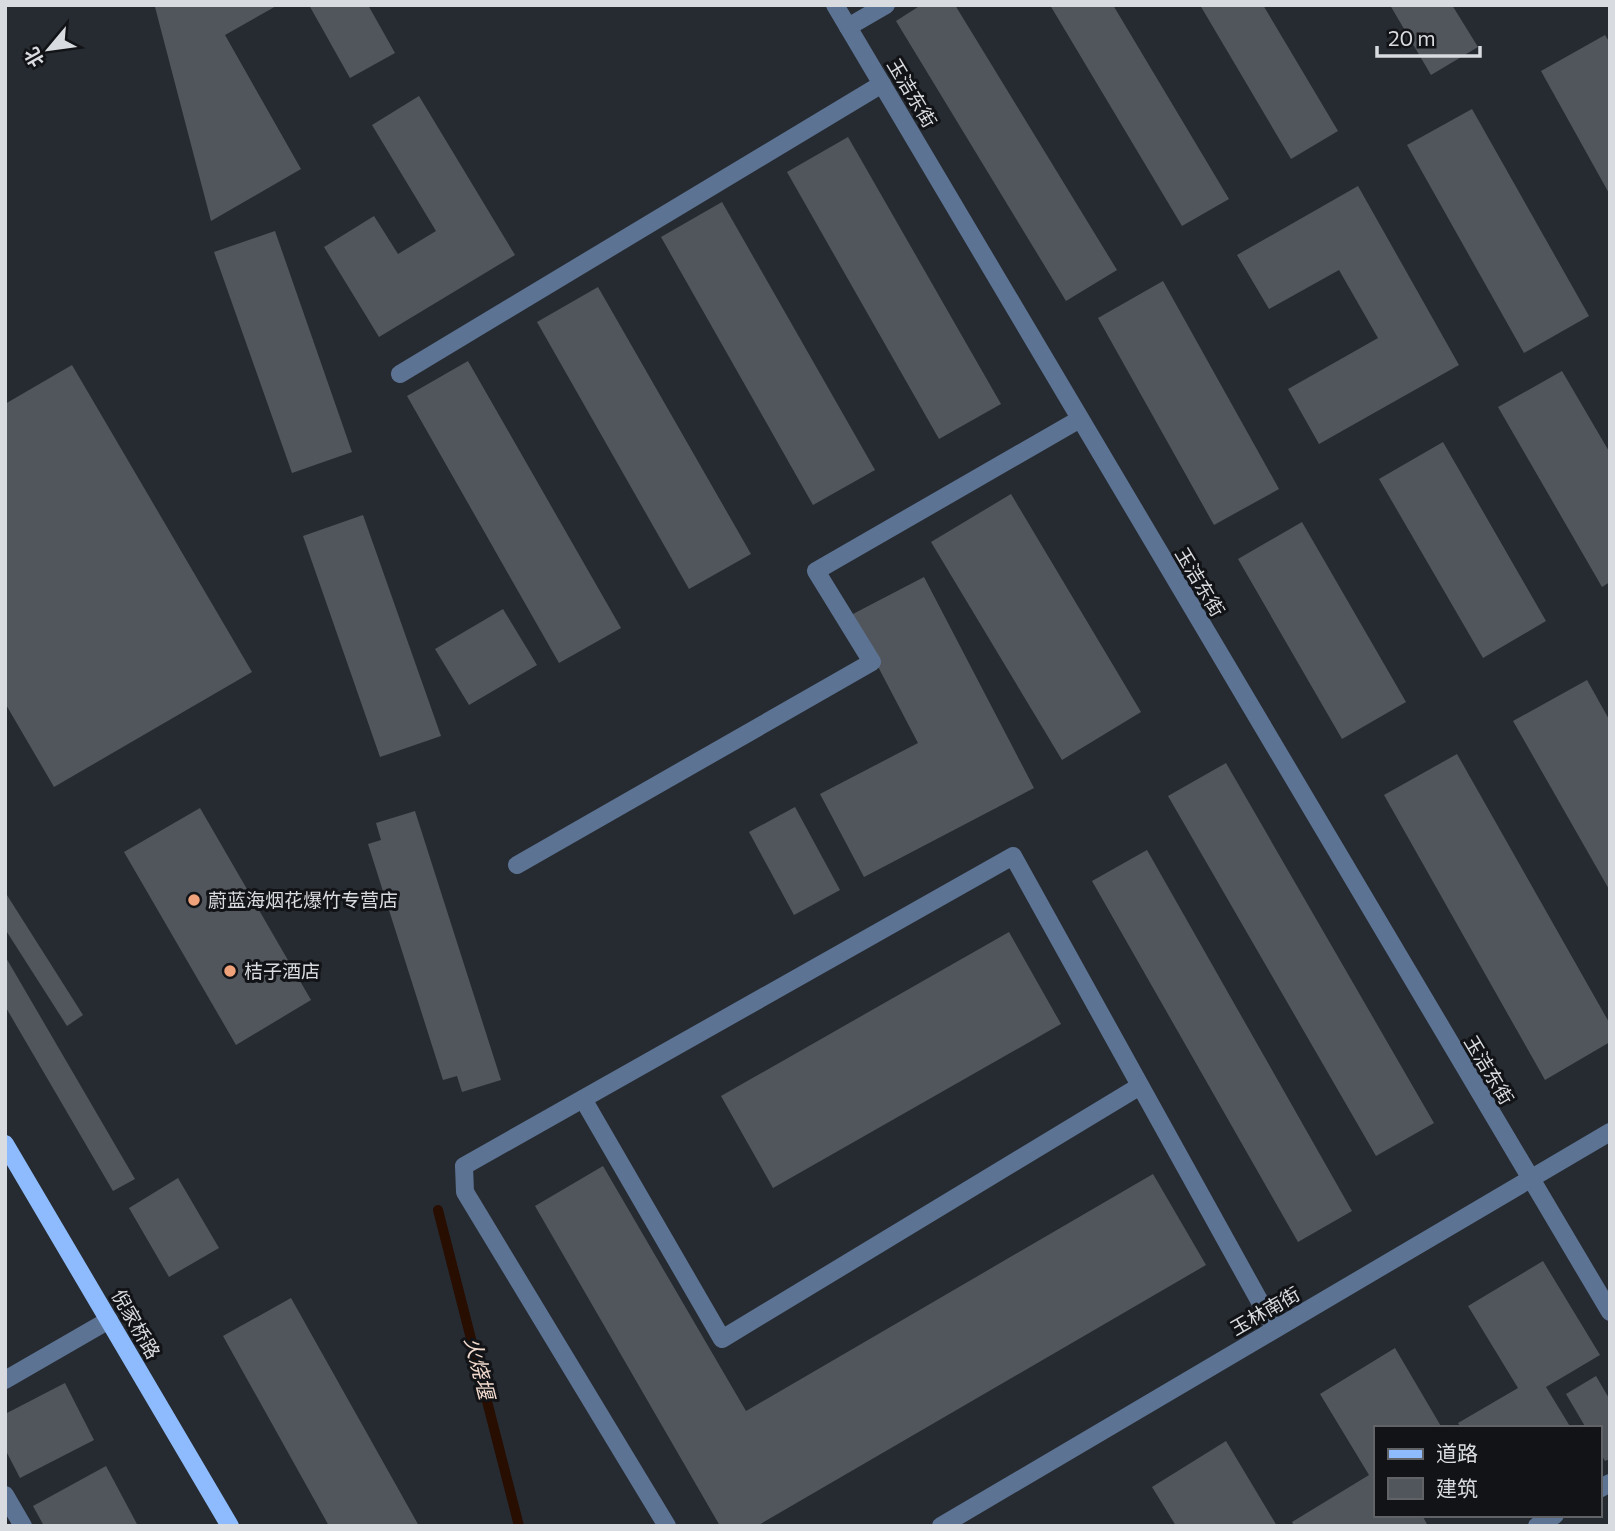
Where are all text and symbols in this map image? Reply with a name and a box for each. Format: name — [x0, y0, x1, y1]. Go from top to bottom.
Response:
north arrow — [14, 14, 84, 84]
scale bar — [1377, 14, 1480, 58]
text: 20 m — [1388, 25, 1436, 50]
text: 北 — [19, 44, 48, 71]
street label: 玉洁东街 — [883, 54, 942, 131]
street label: 玉洁东街 — [1171, 543, 1230, 620]
place label: 蔚蓝海烟花爆竹专营店 — [208, 888, 398, 911]
marker: 蔚蓝海烟花爆竹专营店 — [186, 892, 202, 908]
place label: 桔子酒店 — [244, 959, 320, 982]
marker: 桔子酒店 — [222, 963, 238, 979]
street label: 玉洁东街 — [1460, 1031, 1519, 1108]
street label: 玉林南街 — [1226, 1282, 1303, 1340]
street label: 倪家桥路 — [107, 1285, 165, 1362]
water label: 火烧堰 — [461, 1334, 501, 1404]
legend — [1374, 1426, 1601, 1517]
text: 道路 — [1436, 1440, 1478, 1465]
text: 建筑 — [1436, 1475, 1478, 1500]

